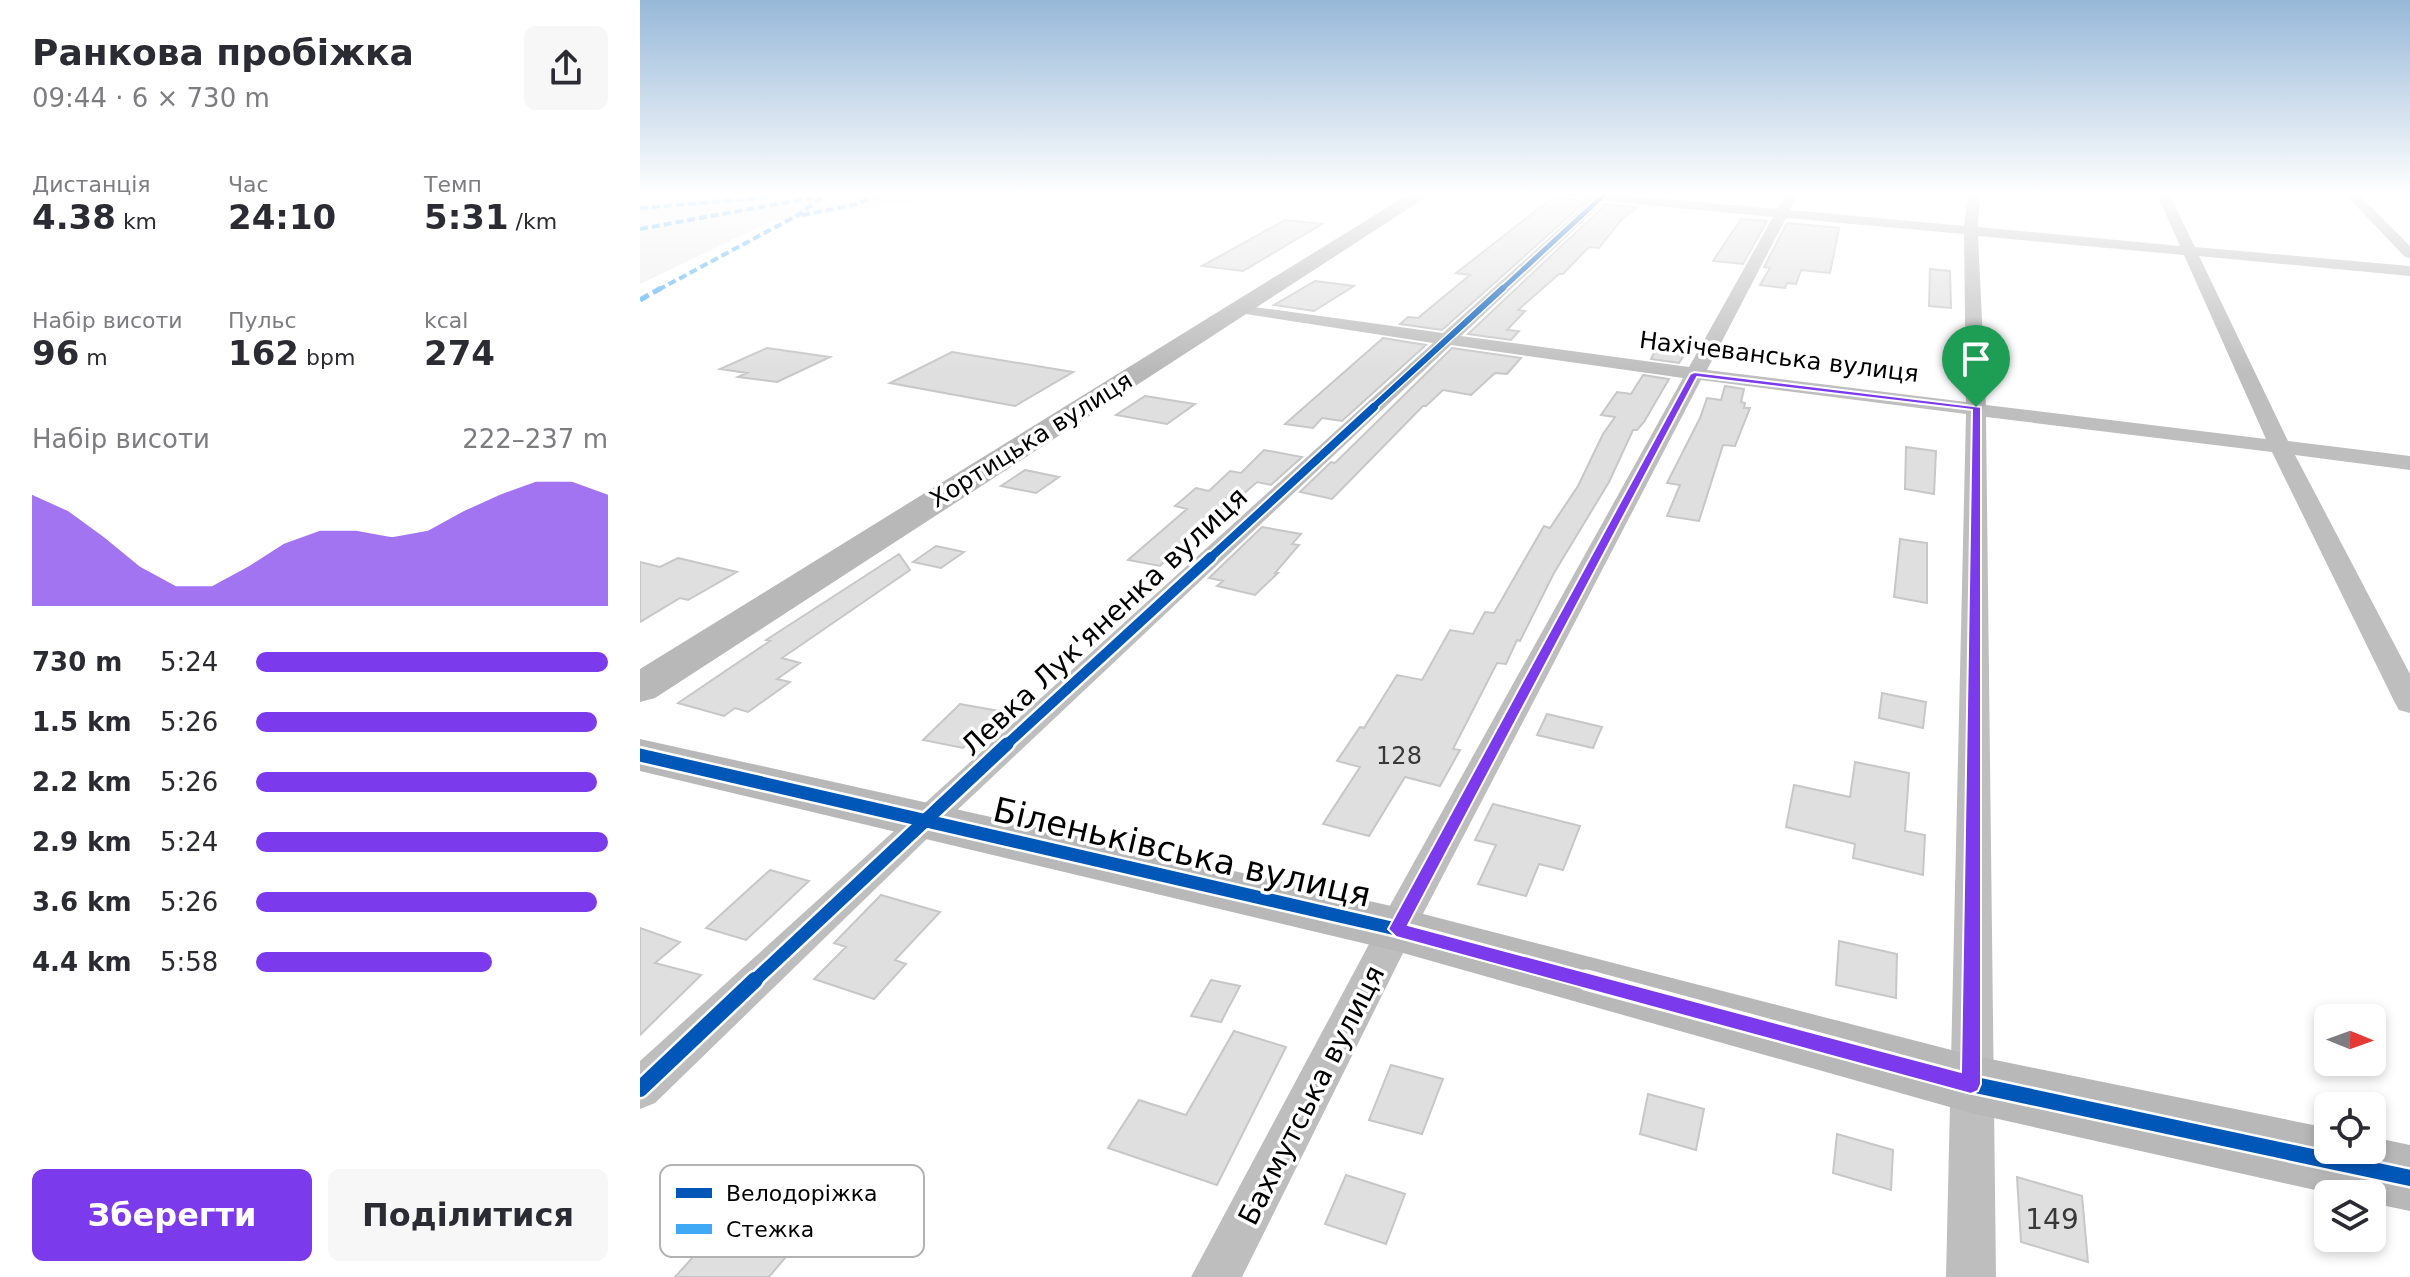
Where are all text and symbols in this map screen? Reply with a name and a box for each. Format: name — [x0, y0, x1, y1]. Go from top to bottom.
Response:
button: share — [524, 26, 608, 110]
text: Ранкова пробіжка — [32, 32, 414, 73]
text: 09:44 · 6 × 730 m — [32, 83, 270, 113]
text: Дистанція — [32, 172, 151, 197]
text: Час — [228, 172, 269, 197]
text: Темп — [424, 172, 482, 197]
text: 4.38 — [32, 197, 116, 237]
text: 24:10 — [228, 197, 336, 237]
text: 5:31 — [424, 197, 509, 237]
text: km — [116, 209, 157, 234]
text: /km — [509, 209, 557, 234]
text: Набір висоти — [32, 308, 183, 333]
text: Пульс — [228, 308, 297, 333]
text: kcal — [424, 308, 468, 333]
pin — [1942, 325, 2010, 407]
street label: Нахічеванська вулиця — [1638, 326, 1920, 388]
text: 96 — [32, 333, 79, 373]
text: 162 — [228, 333, 299, 373]
text: 274 — [424, 333, 495, 373]
icon: arrive — [1954, 337, 1998, 381]
text: m — [79, 345, 108, 370]
text: bpm — [299, 345, 355, 370]
street label: Хортицька вулиця — [925, 366, 1137, 514]
text: Набір висоти — [32, 424, 210, 454]
text: 222–237 m — [462, 424, 608, 454]
street label: Левка Лук'яненка вулиця — [955, 480, 1254, 763]
text: 730 m — [32, 647, 122, 677]
text: 5:24 — [160, 647, 218, 677]
text: 1.5 km — [32, 707, 132, 737]
text: 5:26 — [160, 707, 218, 737]
house number: 128 — [1376, 742, 1422, 770]
text: 2.2 km — [32, 767, 132, 797]
text: 5:26 — [160, 767, 218, 797]
street label: Біленьківська вулиця — [989, 789, 1375, 915]
text: 2.9 km — [32, 827, 132, 857]
text: 5:24 — [160, 827, 218, 857]
text: 3.6 km — [32, 887, 132, 917]
text: 5:26 — [160, 887, 218, 917]
text: 4.4 km — [32, 947, 132, 977]
text: 5:58 — [160, 947, 218, 977]
street label: Бахмутська вулиця — [1232, 960, 1391, 1231]
north arrow — [2314, 1004, 2386, 1076]
map controls — [2314, 1004, 2386, 1252]
button: locate — [2314, 1092, 2386, 1164]
legend — [660, 1165, 924, 1257]
button: Зберегти — [32, 1169, 312, 1261]
button: Поділитися — [328, 1169, 608, 1261]
button: layers — [2314, 1180, 2386, 1252]
text: Велодоріжка — [726, 1181, 878, 1206]
house number: 149 — [2025, 1203, 2079, 1236]
text: Стежка — [726, 1217, 814, 1242]

